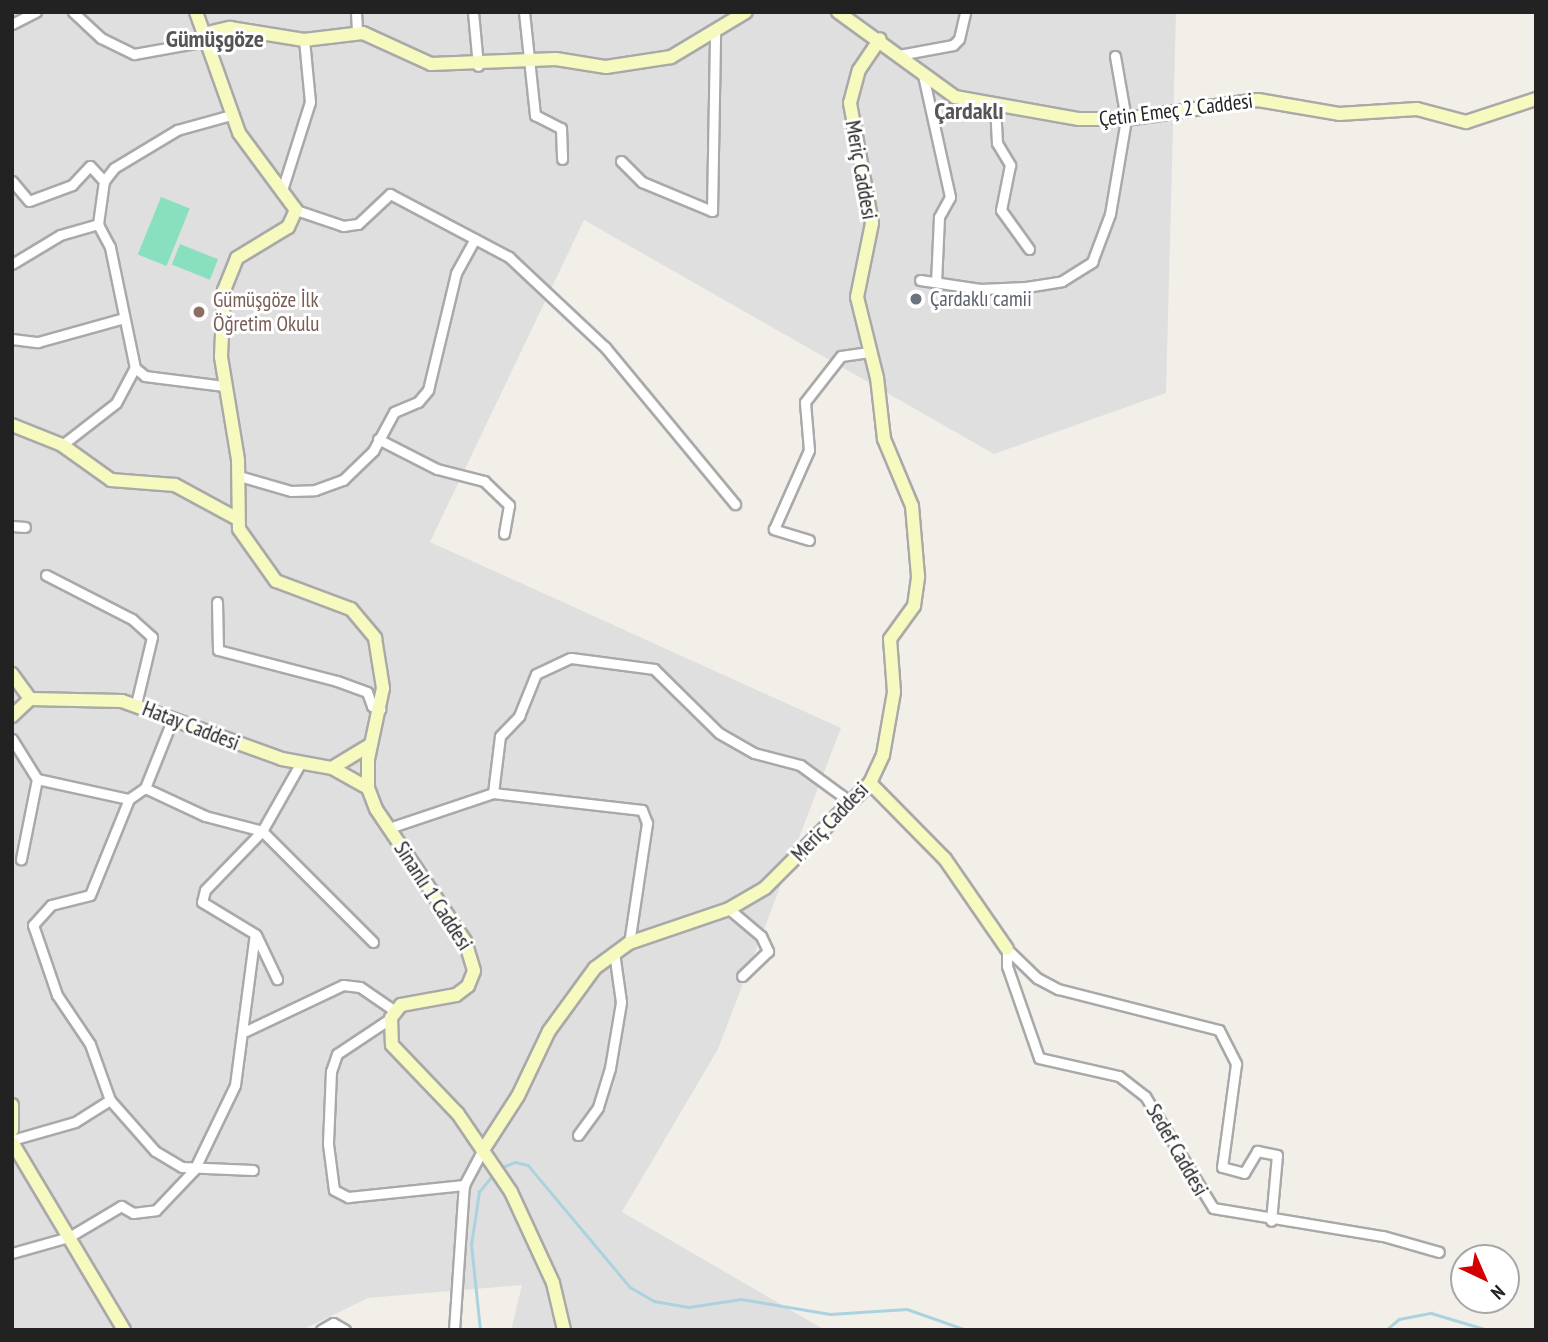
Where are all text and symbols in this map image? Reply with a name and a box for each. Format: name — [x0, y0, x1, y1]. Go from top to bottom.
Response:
district label: Gümüşgöze — [166, 25, 264, 53]
street label: Çetin Emeç 2 Caddesi — [1098, 88, 1254, 132]
district label: Çardaklı — [934, 97, 1004, 125]
street label: Meriç Caddesi — [840, 118, 882, 222]
place label: Çardaklı camii — [930, 286, 1032, 312]
place label: Gümüşgöze İlk Öğretim Okulu — [213, 287, 319, 337]
marker: Çardaklı camii — [908, 291, 924, 307]
marker: Gümüşgöze İlk Öğretim Okulu — [191, 304, 207, 320]
street label: Hatay Caddesi — [139, 696, 243, 756]
street label: Meriç Caddesi — [786, 777, 874, 867]
street label: Sinanlı 1 Caddesi — [389, 837, 477, 955]
street label: Sedef Caddesi — [1141, 1100, 1213, 1200]
north arrow — [1450, 1244, 1520, 1314]
text: N — [1486, 1280, 1510, 1305]

